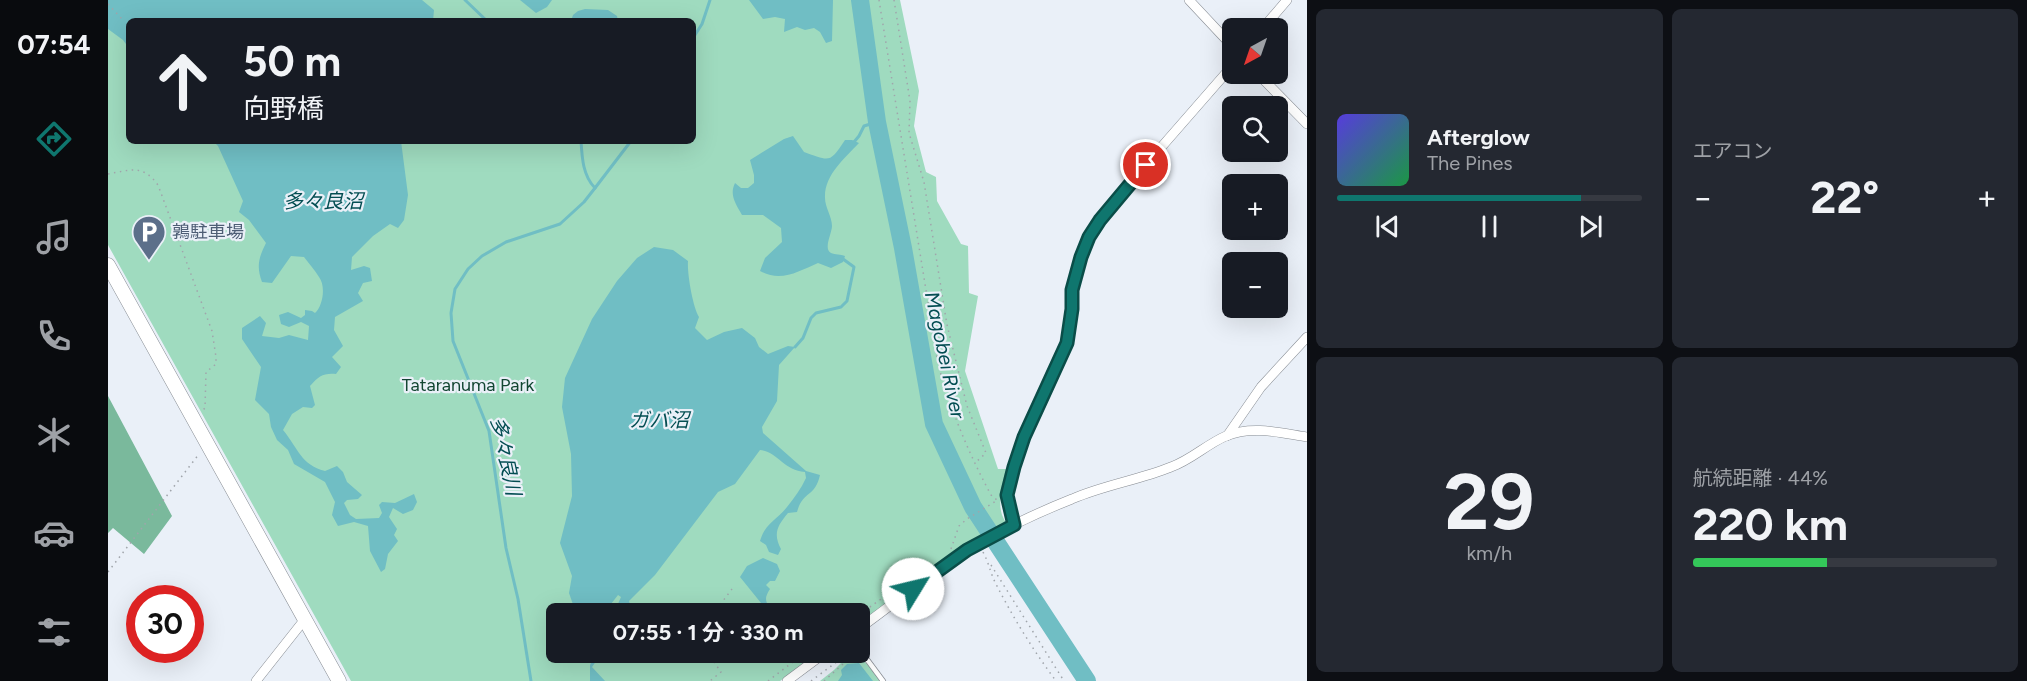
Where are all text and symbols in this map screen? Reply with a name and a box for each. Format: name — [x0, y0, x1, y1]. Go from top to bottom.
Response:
north arrow — [1222, 18, 1288, 84]
map controls — [1222, 18, 1288, 318]
text: 07:54 — [17, 28, 91, 61]
text: 50 m — [243, 36, 341, 87]
icon: ahead — [144, 42, 222, 120]
text: 向野橋 — [243, 92, 324, 125]
button: search — [1222, 96, 1288, 162]
icon: directions — [33, 118, 75, 160]
text: Afterglow — [1427, 124, 1530, 151]
pin — [1120, 139, 1171, 190]
text: エアコン — [1693, 139, 1773, 163]
icon: arrive — [1129, 148, 1162, 181]
text: The Pines — [1427, 151, 1513, 175]
text: 22° — [1810, 170, 1879, 224]
button: + — [1222, 174, 1288, 240]
text: − — [1693, 178, 1713, 217]
text: + — [1976, 178, 1997, 217]
water label: 多々良沼 — [283, 189, 366, 213]
icon: previous — [1371, 210, 1404, 243]
icon: pause — [1473, 210, 1506, 243]
icon: next — [1574, 210, 1607, 243]
parking icon: 鶉駐車場 — [131, 214, 167, 261]
icon: music — [33, 216, 75, 258]
place label: 鶉駐車場 — [172, 221, 244, 243]
button: − — [1222, 252, 1288, 318]
water label: Magobei River — [920, 289, 970, 422]
icon: phone — [33, 315, 75, 357]
park label: Tataranuma Park — [402, 374, 535, 396]
water label: ガバ沼 — [629, 408, 692, 432]
icon: climate — [33, 414, 75, 456]
water label: 多々良川 — [486, 414, 526, 500]
text: 29 — [1444, 455, 1534, 549]
text: 航続距離 · 44% — [1693, 466, 1828, 490]
text: 220 km — [1693, 497, 1848, 551]
icon: car — [33, 512, 75, 554]
text: km/h — [1466, 541, 1512, 565]
position arrow — [881, 557, 945, 621]
speed limit sign: 30 — [126, 585, 204, 663]
icon: filters — [33, 611, 75, 653]
text: 07:55 · 1 分 · 330 m — [613, 619, 803, 646]

